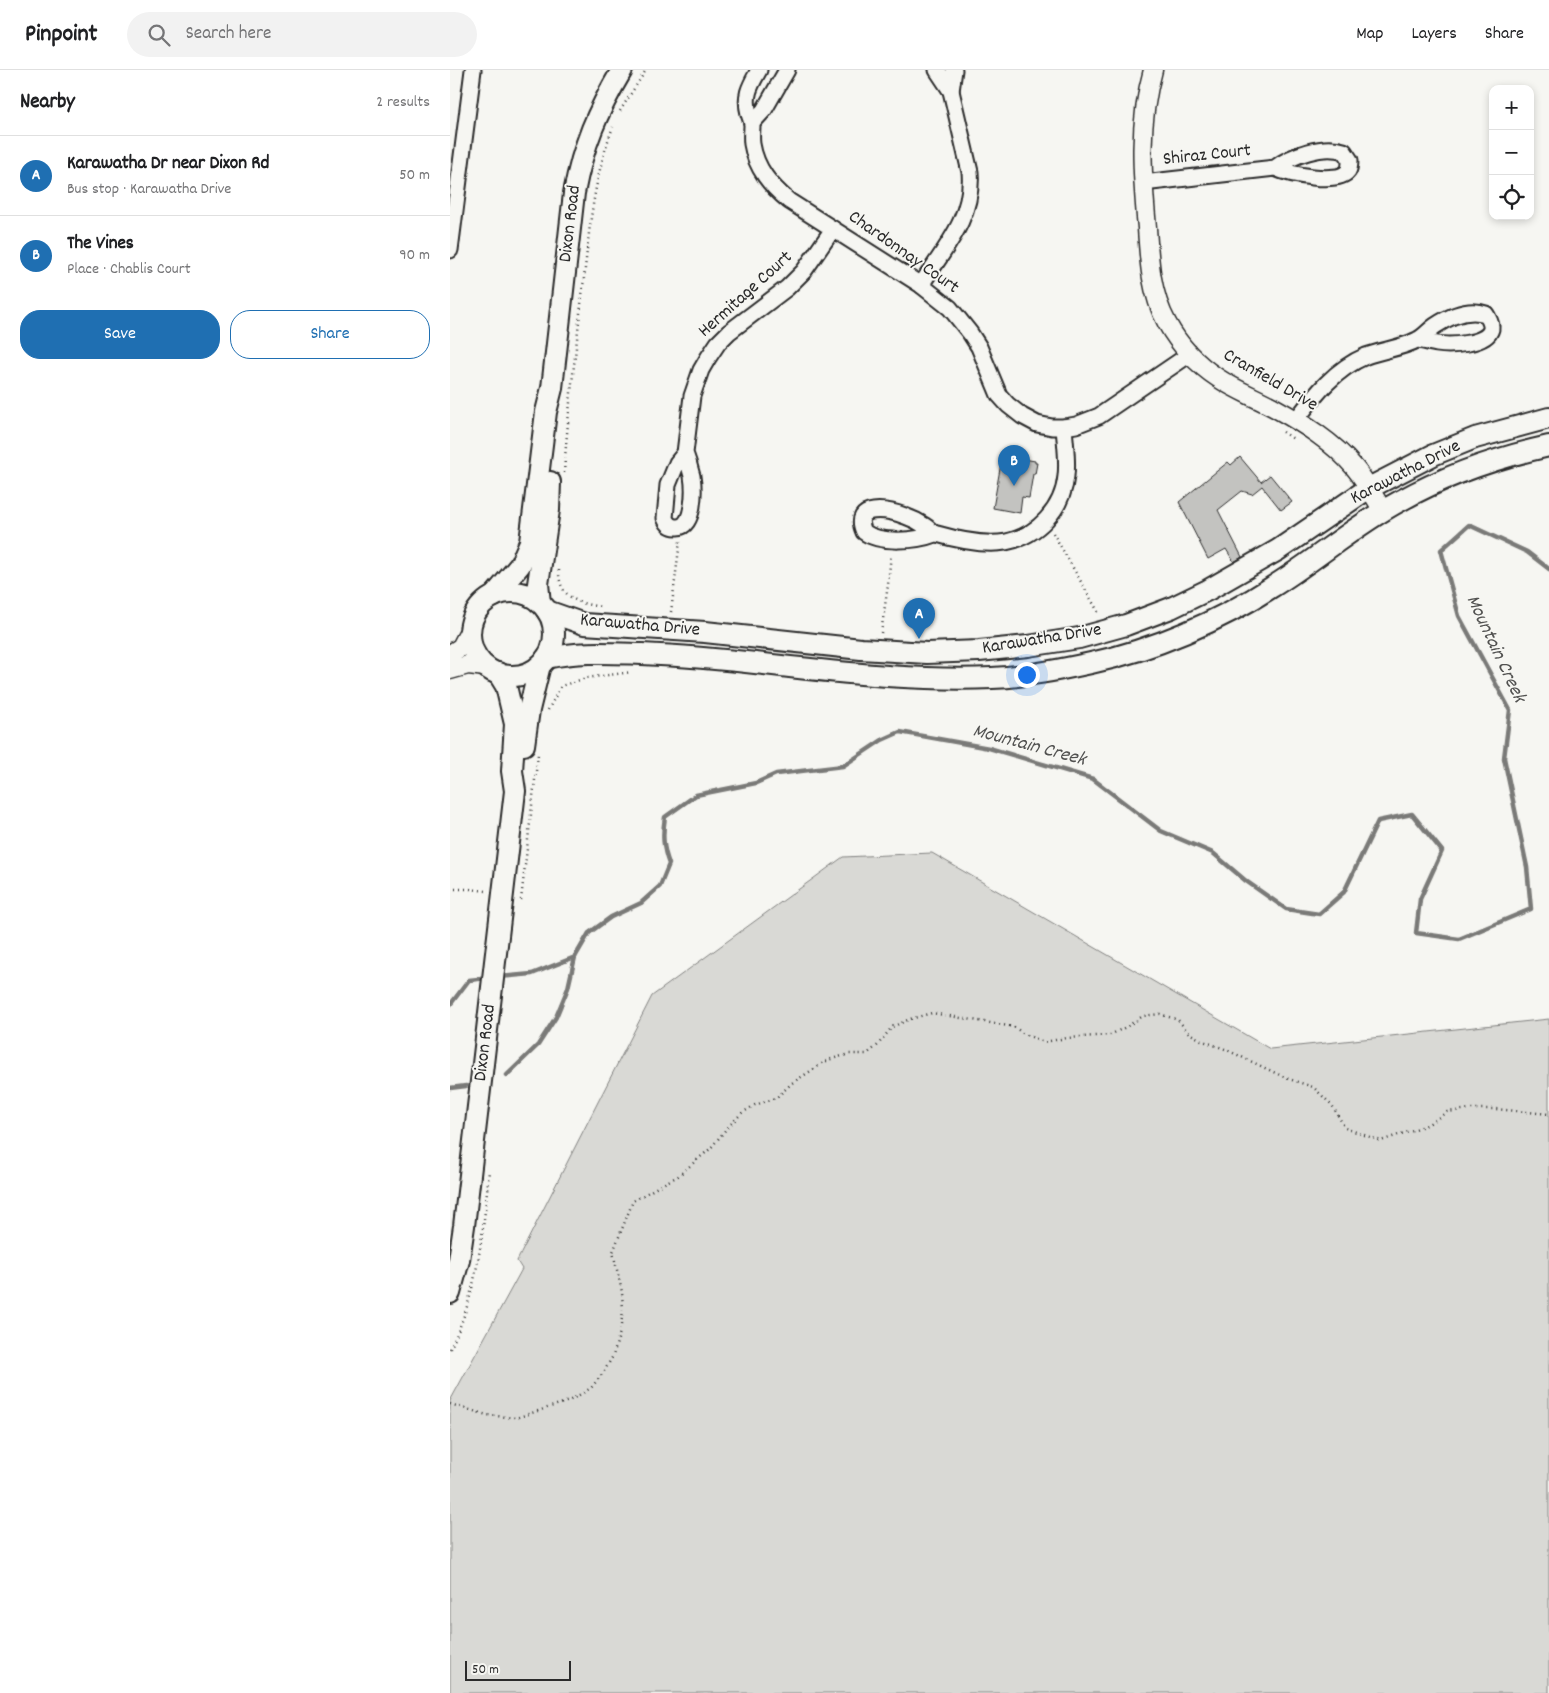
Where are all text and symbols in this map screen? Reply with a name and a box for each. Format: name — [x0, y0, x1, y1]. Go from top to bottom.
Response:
search box — [127, 12, 477, 57]
text: Pinpoint — [25, 18, 97, 52]
icon: search — [145, 21, 173, 49]
text: Search here — [185, 21, 271, 48]
text: Map — [1356, 22, 1383, 47]
text: Layers — [1411, 22, 1457, 47]
text: Share — [1485, 22, 1524, 47]
map controls — [1489, 85, 1534, 220]
button: + — [1489, 85, 1534, 130]
text: Nearby — [20, 88, 75, 118]
text: 2 results — [376, 91, 430, 114]
button: − — [1489, 130, 1534, 175]
street label: Shiraz Court — [1162, 138, 1252, 174]
text: Karawatha Dr near Dixon Rd — [67, 151, 270, 178]
text: A — [32, 164, 40, 187]
text: 50 m — [399, 164, 430, 187]
button: locate — [1489, 175, 1534, 220]
text: Bus stop · Karawatha Drive — [67, 178, 231, 201]
street label: Dixon Road — [553, 184, 589, 264]
street label: Chardonnay Court — [842, 205, 964, 301]
text: The Vines — [67, 231, 134, 258]
text: B — [32, 244, 40, 267]
text: 90 m — [399, 244, 430, 267]
street label: Hermitage Court — [693, 245, 799, 345]
text: Place · Chablis Court — [67, 258, 191, 281]
button: Save — [20, 310, 220, 359]
button: Share — [230, 310, 430, 359]
street label: Cranfield Drive — [1217, 343, 1323, 419]
street label: Karawatha Drive — [1346, 434, 1466, 512]
pin: B — [998, 445, 1030, 486]
water label: Mountain Creek — [1458, 591, 1533, 709]
pin: A — [903, 598, 935, 639]
street label: Karawatha Drive — [579, 607, 701, 645]
street label: Karawatha Drive — [980, 617, 1104, 663]
your location — [1014, 662, 1040, 688]
water label: Mountain Creek — [969, 717, 1090, 775]
street label: Dixon Road — [468, 1003, 504, 1083]
scale bar — [465, 1658, 571, 1681]
text: 50 m — [472, 1660, 499, 1680]

